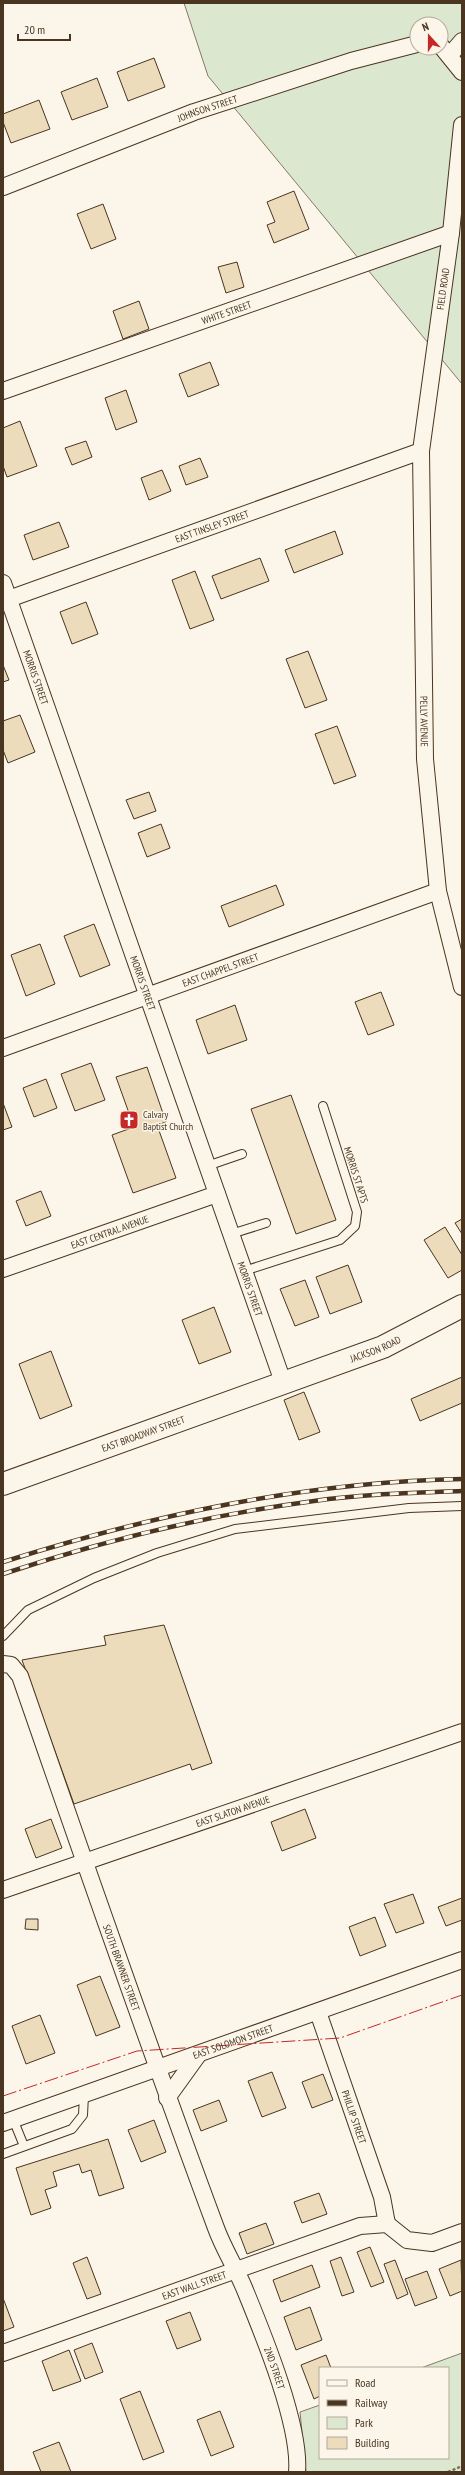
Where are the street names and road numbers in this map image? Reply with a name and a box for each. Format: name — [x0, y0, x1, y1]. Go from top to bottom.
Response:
street label: JOHNSON STREET — [174, 92, 239, 125]
street label: FIELD ROAD — [434, 267, 452, 311]
street label: WHITE STREET — [200, 297, 254, 327]
street label: EAST TINSLEY STREET — [173, 507, 251, 545]
street label: MORRIS STREET — [21, 648, 52, 707]
street label: PELLY AVENUE — [418, 696, 431, 747]
street label: EAST CHAPPEL STREET — [180, 950, 261, 989]
street label: MORRIS STREET — [128, 954, 159, 1013]
street label: MORRIS ST APTS — [341, 1145, 371, 1205]
street label: EAST CENTRAL AVENUE — [69, 1212, 150, 1251]
street label: MORRIS STREET — [235, 1260, 266, 1318]
street label: JACKSON ROAD — [347, 1333, 403, 1365]
street label: EAST BROADWAY STREET — [100, 1412, 187, 1454]
street label: EAST SLATON AVENUE — [194, 1792, 271, 1830]
street label: SOUTH BRAWNER STREET — [100, 1923, 143, 2013]
street label: EAST SOLOMON STREET — [191, 2021, 275, 2062]
street label: PHILLIP STREET — [339, 2088, 370, 2146]
street label: EAST WALL STREET — [160, 2267, 229, 2302]
street label: 2ND STREET — [261, 2345, 288, 2391]

